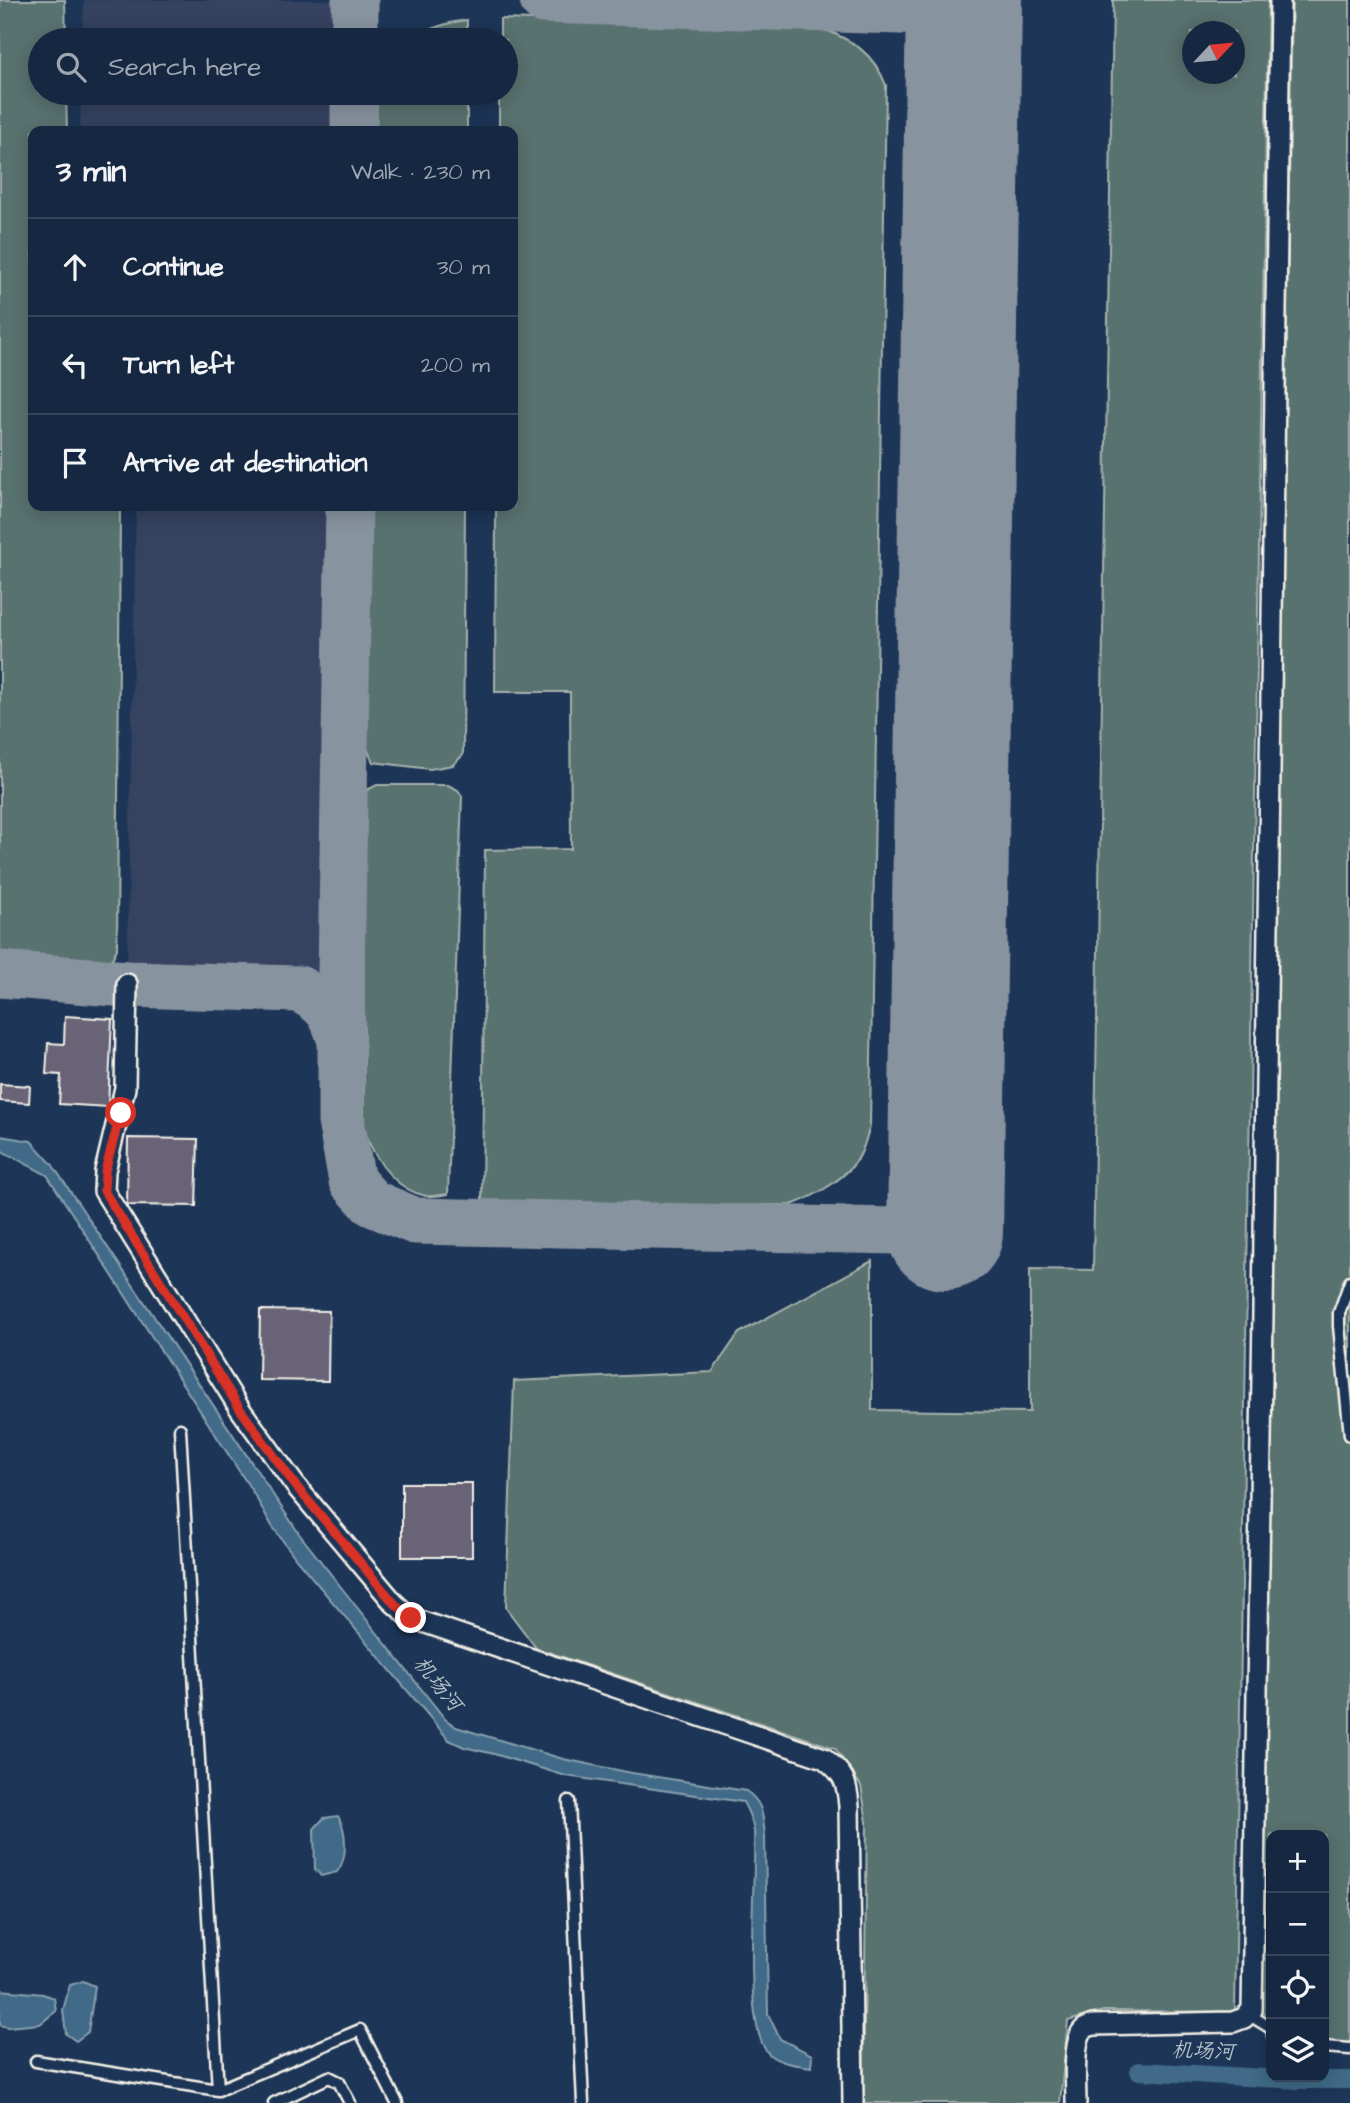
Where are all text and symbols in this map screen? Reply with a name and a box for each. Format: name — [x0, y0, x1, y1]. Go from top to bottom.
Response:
north arrow — [1182, 21, 1245, 84]
search box — [28, 28, 518, 105]
icon: search — [52, 48, 90, 86]
text: Search here — [108, 49, 261, 85]
text: 3 min — [56, 151, 126, 193]
text: Walk · 230 m — [351, 156, 490, 188]
icon: ahead — [56, 248, 94, 286]
text: Continue — [123, 249, 224, 285]
text: 30 m — [437, 251, 490, 283]
icon: left — [56, 346, 94, 384]
text: Turn left — [123, 347, 234, 383]
text: 200 m — [421, 349, 490, 381]
icon: arrive — [56, 444, 94, 482]
text: Arrive at destination — [123, 445, 368, 481]
route start — [105, 1097, 136, 1128]
route end — [395, 1602, 426, 1633]
water label: 机场河 — [407, 1650, 471, 1720]
map controls — [1266, 1830, 1329, 2082]
button: + — [1266, 1830, 1329, 1893]
button: − — [1266, 1893, 1329, 1956]
button: locate — [1266, 1956, 1329, 2019]
button: layers — [1266, 2019, 1329, 2082]
water label: 机场河 — [1171, 2035, 1238, 2067]

